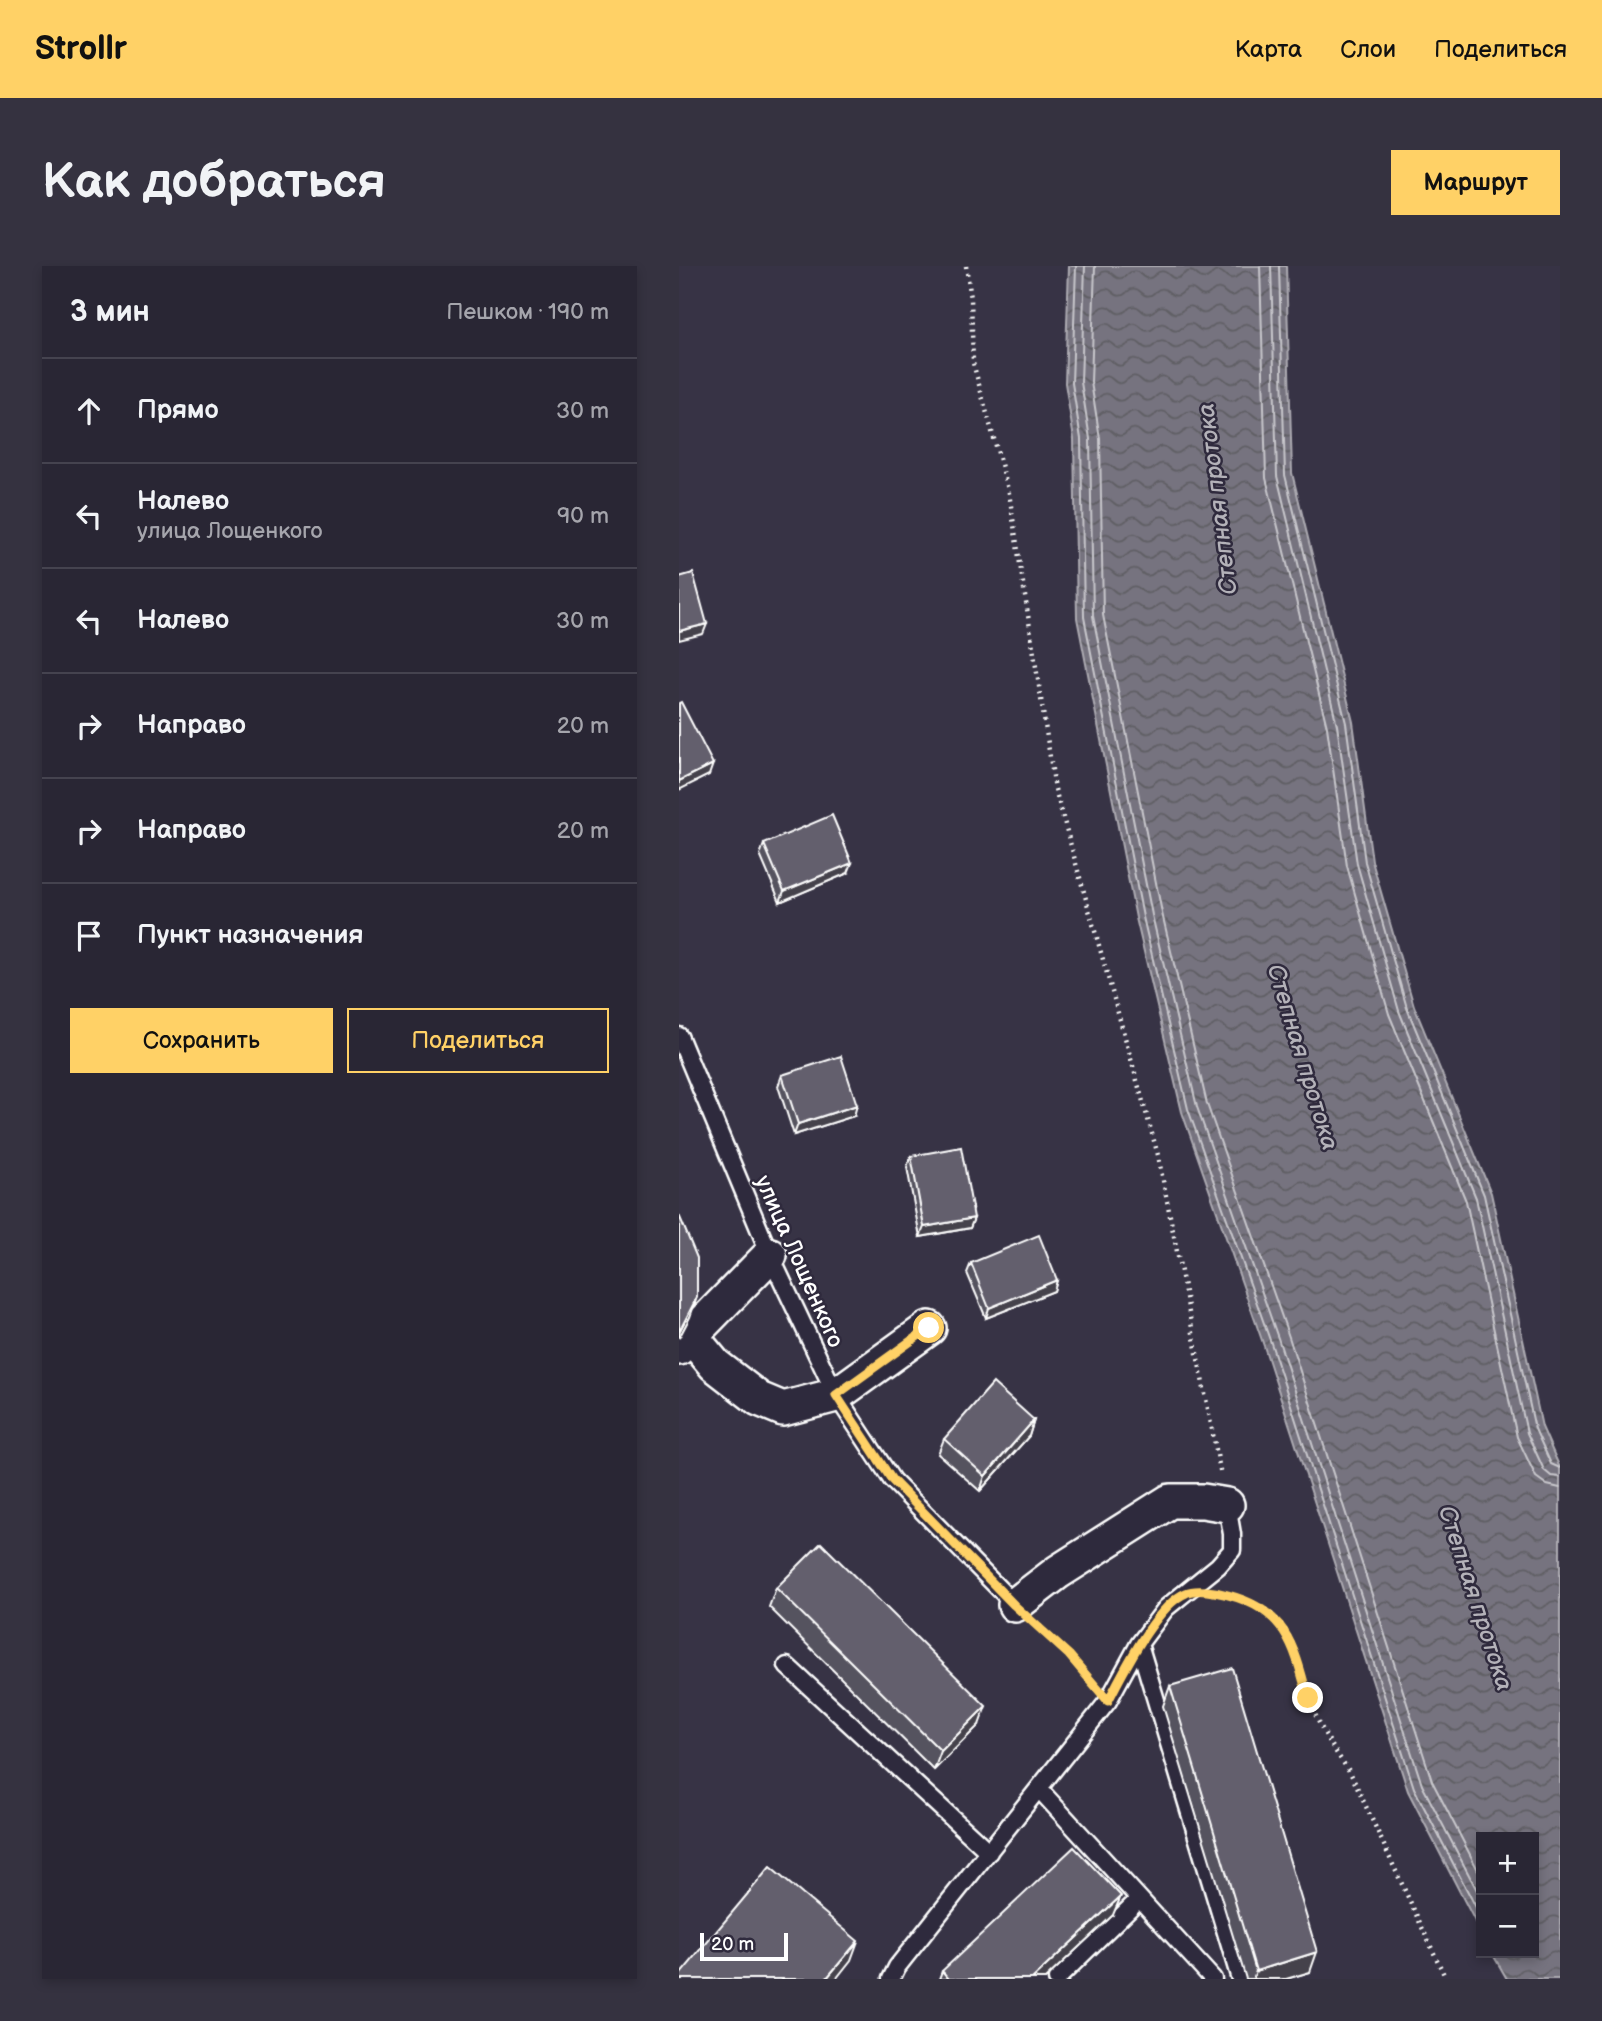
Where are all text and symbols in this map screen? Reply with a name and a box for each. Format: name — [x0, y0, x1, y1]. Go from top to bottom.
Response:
text: Strollr — [35, 29, 127, 69]
text: Карта — [1235, 35, 1302, 64]
text: Слои — [1340, 35, 1396, 64]
text: Поделиться — [1434, 35, 1567, 64]
button: Маршрут — [1391, 150, 1560, 215]
text: Как добраться — [42, 153, 386, 212]
text: 3 мин — [70, 294, 150, 330]
text: Пешком · 190 m — [446, 298, 609, 326]
icon: ahead — [70, 392, 108, 430]
text: Прямо — [137, 395, 219, 426]
text: 30 m — [556, 397, 609, 425]
water label: Степная протока — [1191, 401, 1244, 596]
text: Налево — [137, 486, 229, 517]
icon: left — [70, 497, 108, 535]
text: 90 m — [557, 502, 609, 530]
text: улица Лощенкого — [137, 517, 322, 545]
icon: left — [70, 602, 108, 640]
text: Налево — [137, 605, 229, 636]
text: 30 m — [556, 607, 609, 635]
icon: right — [70, 707, 108, 745]
text: Направо — [137, 710, 246, 741]
text: 20 m — [557, 712, 609, 740]
icon: right — [70, 812, 108, 850]
text: Направо — [137, 815, 246, 846]
text: 20 m — [557, 817, 609, 845]
icon: arrive — [70, 917, 108, 955]
text: Пункт назначения — [137, 920, 363, 951]
water label: Степная протока — [1260, 961, 1345, 1154]
button: Сохранить — [70, 1008, 333, 1073]
button: Поделиться — [347, 1008, 609, 1073]
street label: улица Лощенкого — [749, 1171, 850, 1352]
route start — [913, 1312, 944, 1343]
water label: Степная протока — [1432, 1502, 1519, 1694]
route end — [1292, 1682, 1323, 1713]
map controls — [1476, 1832, 1539, 1958]
button: + — [1476, 1832, 1539, 1895]
button: − — [1476, 1895, 1539, 1958]
scale bar — [700, 1930, 787, 1962]
text: 20 m — [711, 1933, 754, 1956]

